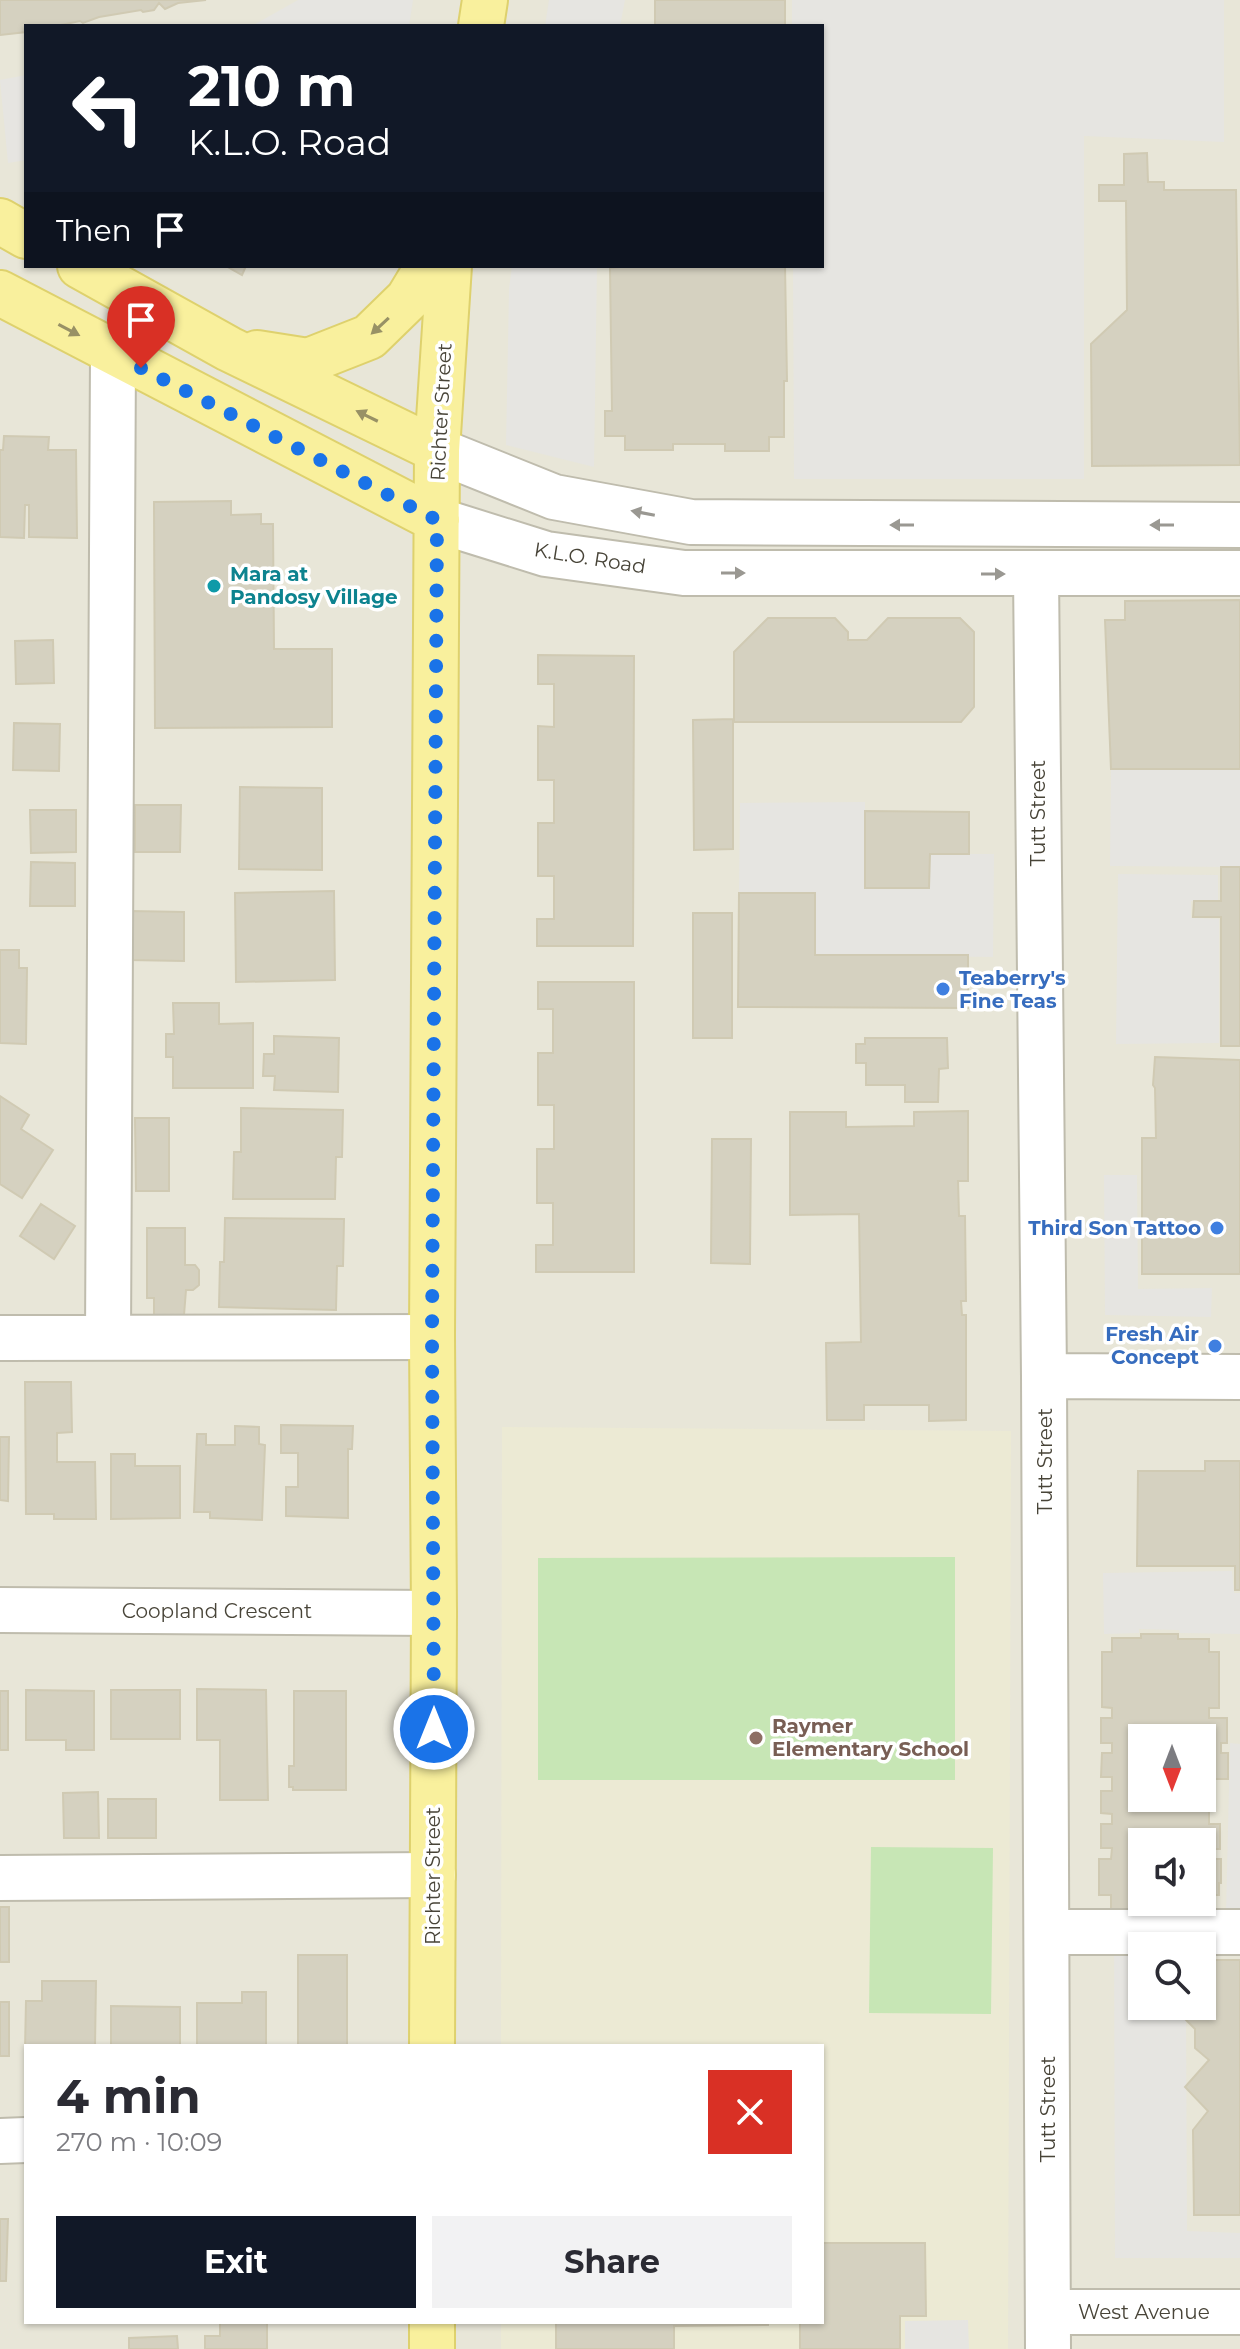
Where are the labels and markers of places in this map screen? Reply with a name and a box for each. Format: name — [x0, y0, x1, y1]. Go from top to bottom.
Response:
pin — [107, 286, 175, 368]
place label: Mara at Pandosy Village — [230, 562, 398, 609]
marker: Mara at Pandosy Village — [205, 577, 223, 595]
place label: Teaberry's Fine Teas — [959, 966, 1066, 1013]
marker: Teaberry's Fine Teas — [934, 980, 952, 998]
place label: Third Son Tattoo — [1028, 1216, 1201, 1240]
marker: Third Son Tattoo — [1208, 1219, 1226, 1237]
place label: Fresh Air Concept — [1105, 1322, 1199, 1369]
marker: Fresh Air Concept — [1206, 1337, 1224, 1355]
place label: Raymer Elementary School — [772, 1714, 969, 1761]
marker: Raymer Elementary School — [747, 1729, 765, 1747]

